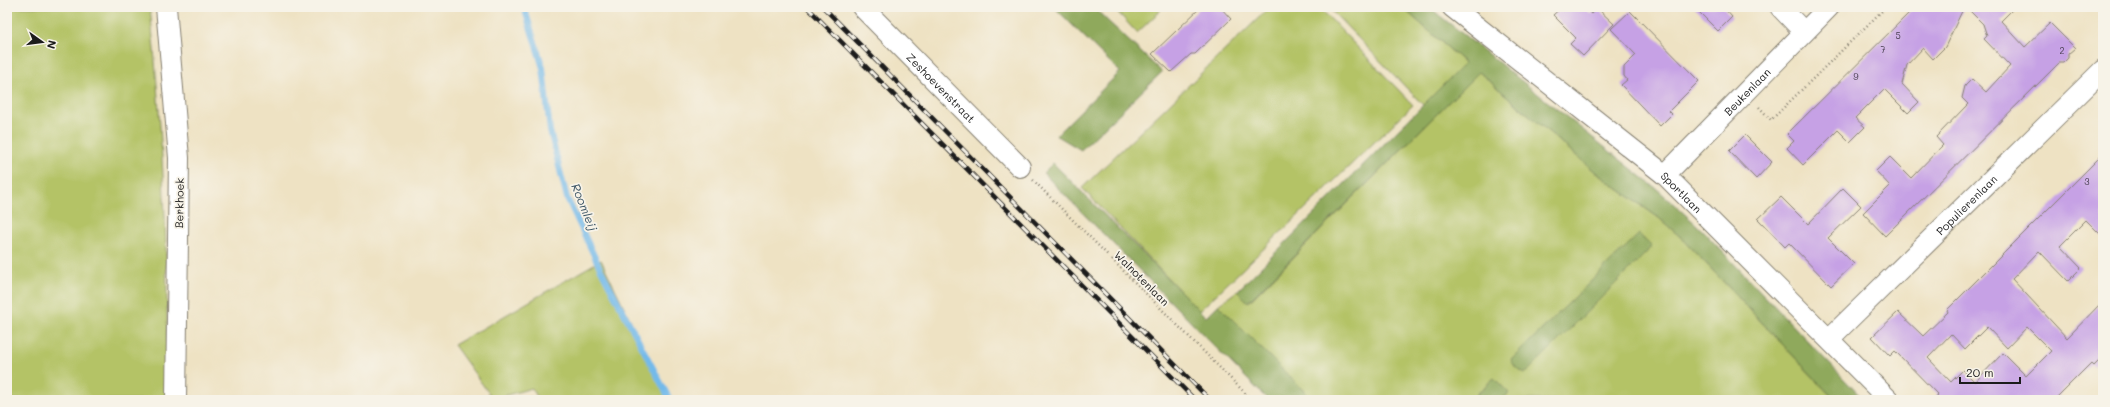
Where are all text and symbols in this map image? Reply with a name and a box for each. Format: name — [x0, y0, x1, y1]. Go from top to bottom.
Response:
north arrow — [22, 22, 62, 62]
house number: 5 — [1895, 30, 1901, 41]
text: N — [44, 39, 60, 50]
house number: 7 — [1880, 44, 1886, 55]
house number: 2 — [2059, 45, 2065, 56]
street label: Zeshoevenstraat — [904, 49, 979, 126]
street label: Beukenlaan — [1720, 64, 1773, 118]
house number: 9 — [1853, 71, 1859, 82]
street label: Sportlaan — [1658, 168, 1706, 216]
street label: Populierenlaan — [1932, 171, 2000, 238]
house number: 3 — [2084, 176, 2090, 187]
street label: Berkhoek — [171, 178, 187, 228]
water label: Roomleij — [568, 181, 602, 234]
street label: Walnotenlaan — [1111, 247, 1173, 309]
scale bar — [1960, 359, 2020, 385]
text: 20 m — [1966, 364, 1994, 380]

